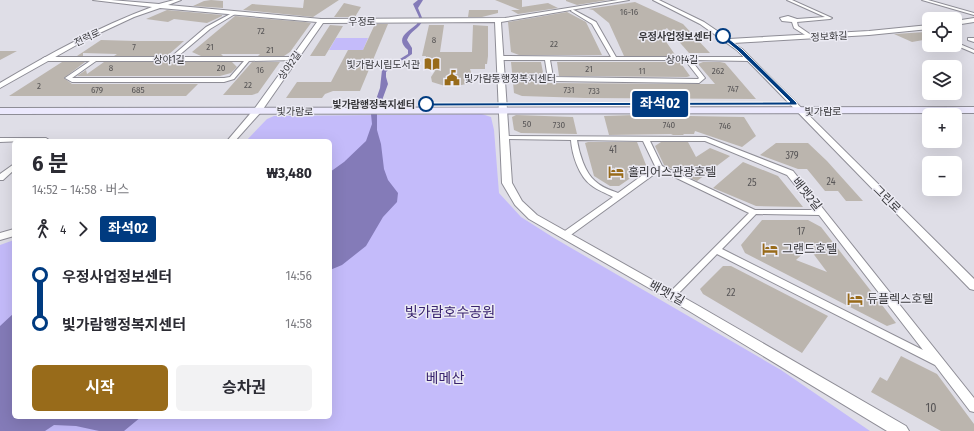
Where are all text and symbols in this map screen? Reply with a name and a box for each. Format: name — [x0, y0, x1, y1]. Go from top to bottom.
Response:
house number: 16-16 — [620, 7, 639, 17]
map controls — [922, 12, 962, 196]
button: locate — [922, 12, 962, 52]
street label: 우정로 — [348, 16, 376, 28]
house number: 72 — [257, 26, 265, 36]
street label: 전력로 — [72, 27, 102, 49]
marker: 우정사업정보센터 — [715, 28, 731, 44]
street label: 정보화길 — [810, 30, 848, 44]
place label: 우정사업정보센터 — [638, 31, 712, 43]
house number: 8 — [432, 35, 437, 45]
house number: 22 — [550, 39, 558, 49]
house number: 7 — [132, 42, 136, 52]
house number: 21 — [206, 42, 214, 52]
house number: 21 — [266, 45, 274, 55]
street label: 상야2길 — [276, 49, 304, 82]
street label: 상야1길 — [153, 54, 185, 66]
street label: 상야4길 — [666, 54, 698, 66]
library icon: 빛가람시립도서관 — [423, 55, 441, 73]
place label: 빛가람시립도서관 — [346, 59, 421, 71]
button: layers — [922, 60, 962, 100]
house number: 8 — [109, 63, 114, 73]
house number: 20 — [217, 63, 226, 73]
house number: 21 — [585, 64, 593, 74]
house number: 16 — [256, 65, 265, 75]
house number: 11 — [639, 66, 645, 76]
house number: 262 — [712, 66, 724, 76]
public building icon: 빛가람동행정복지센터 — [443, 69, 461, 87]
place label: 빛가람동행정복지센터 — [464, 73, 556, 85]
house number: 22 — [244, 80, 252, 90]
house number: 2 — [37, 81, 41, 91]
house number: 747 — [727, 84, 739, 94]
house number: 679 — [91, 85, 103, 95]
house number: 685 — [131, 85, 145, 95]
house number: 731 — [564, 85, 574, 95]
house number: 733 — [588, 86, 600, 96]
line badge: 좌석02 — [632, 91, 688, 117]
text: 좌석02 — [640, 95, 680, 112]
marker: 빛가람행정복지센터 — [418, 96, 434, 112]
place label: 빛가람행정복지센터 — [332, 99, 415, 111]
street label: 빛가람로 — [276, 106, 313, 118]
street label: 빛가람로 — [805, 106, 841, 118]
button: + — [922, 108, 962, 148]
house number: 50 — [523, 119, 532, 129]
house number: 730 — [553, 120, 565, 130]
house number: 740 — [663, 120, 676, 130]
house number: 746 — [719, 121, 732, 131]
house number: 41 — [609, 144, 617, 156]
text: 6 분 — [32, 150, 68, 177]
house number: 379 — [785, 150, 799, 162]
button: − — [922, 156, 962, 196]
hotel icon: 홀리어스관광호텔 — [607, 163, 625, 181]
text: ₩3,480 — [266, 164, 312, 182]
place label: 홀리어스관광호텔 — [628, 165, 716, 179]
street label: 배멧2길 — [789, 175, 825, 213]
house number: 24 — [826, 176, 836, 188]
house number: 25 — [748, 177, 757, 189]
text: 14:52 – 14:58 · 버스 — [32, 182, 129, 197]
street label: 그린로 — [870, 182, 904, 216]
icon: walk — [32, 218, 54, 240]
icon: forward — [72, 218, 94, 240]
text: 좌석02 — [108, 220, 148, 237]
text: 4 — [60, 222, 66, 237]
house number: 17 — [797, 226, 805, 238]
hotel icon: 그랜드호텔 — [761, 240, 779, 258]
place label: 그랜드호텔 — [782, 242, 837, 256]
text: 우정사업정보센터 — [62, 268, 172, 286]
text: 14:56 — [285, 268, 312, 283]
street label: 배멧1길 — [647, 278, 687, 308]
house number: 22 — [727, 287, 736, 299]
hotel icon: 듀플렉스호텔 — [846, 290, 864, 308]
place label: 듀플렉스호텔 — [867, 292, 933, 306]
park label: 빛가람호수공원 — [405, 304, 495, 321]
text: 빛가람행정복지센터 — [62, 316, 186, 334]
text: 14:58 — [285, 316, 312, 331]
button: 시작 — [32, 365, 168, 411]
button: 승차권 — [176, 365, 312, 411]
park label: 베메산 — [426, 370, 464, 387]
house number: 10 — [926, 401, 936, 415]

